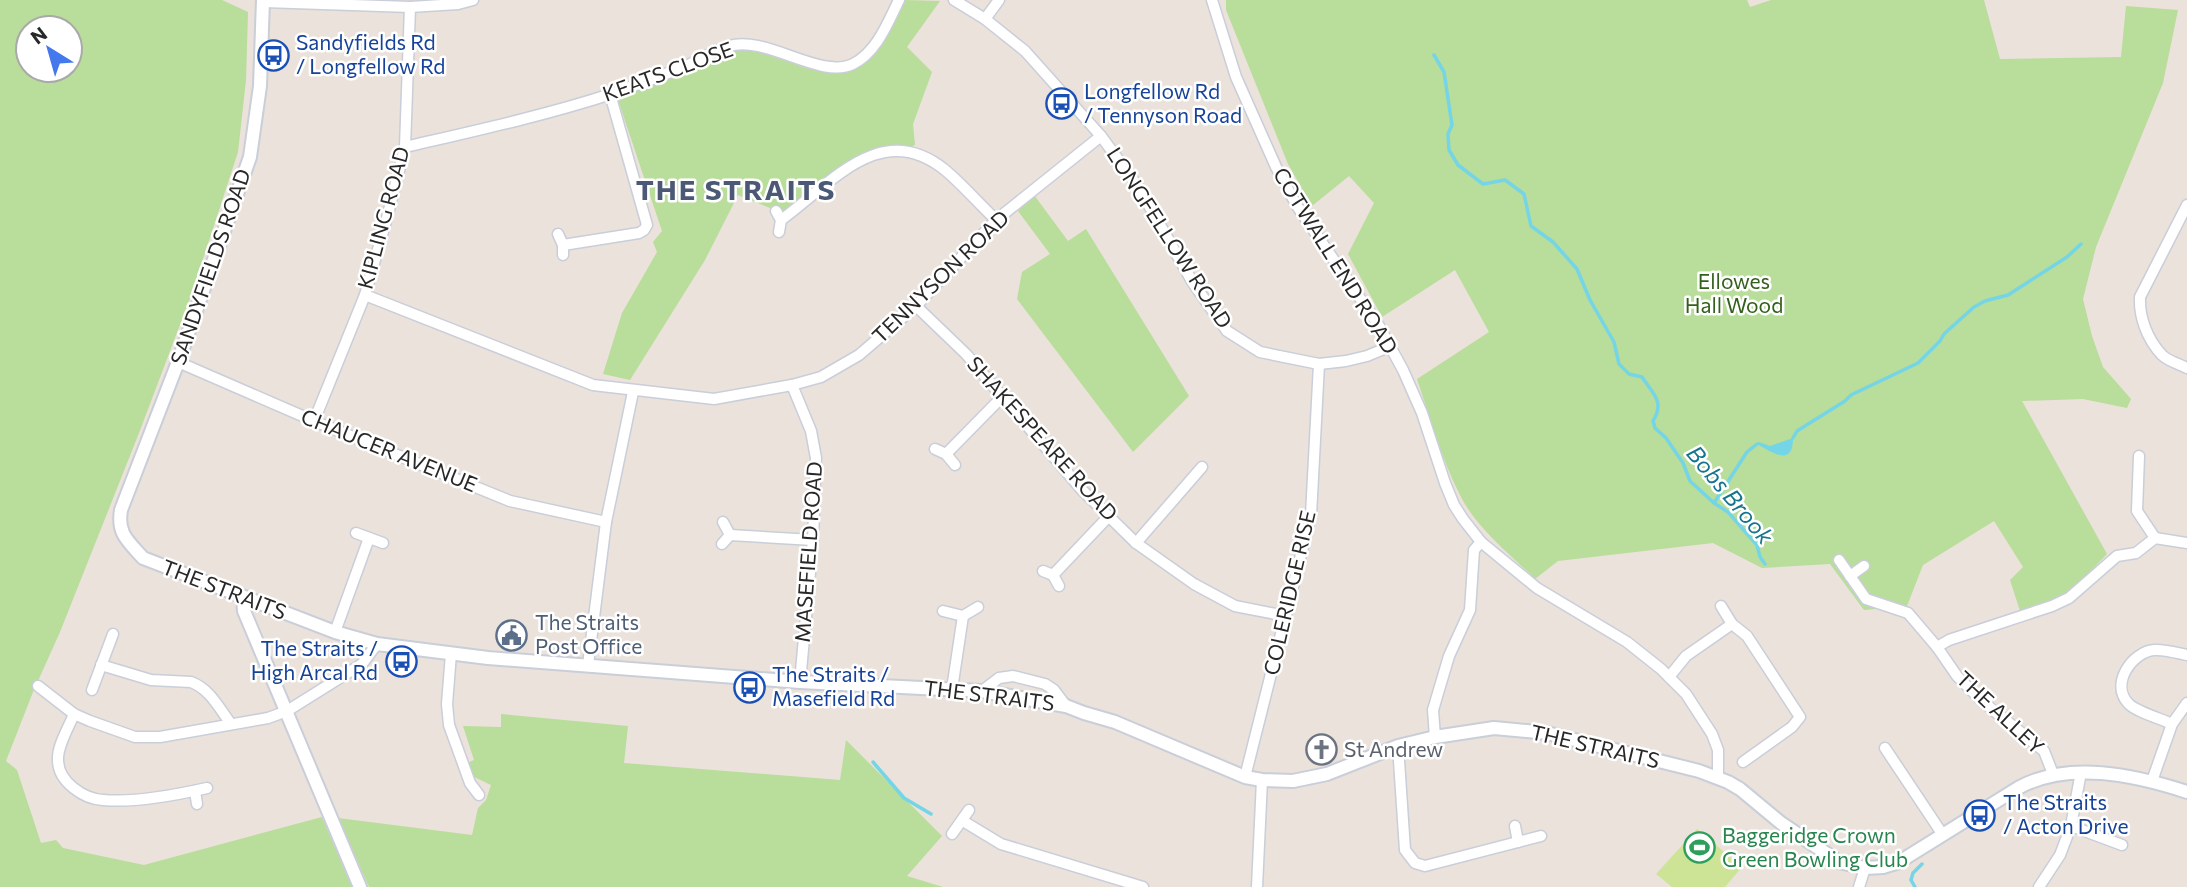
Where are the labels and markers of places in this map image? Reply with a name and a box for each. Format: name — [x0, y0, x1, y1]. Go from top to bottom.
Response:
place label: Sandyfields Rd / Longfellow Rd — [296, 29, 445, 78]
bus stop icon: Sandyfields Rd / Longfellow Rd — [256, 38, 290, 72]
place label: Longfellow Rd / Tennyson Road — [1084, 78, 1242, 127]
bus stop icon: Longfellow Rd / Tennyson Road — [1044, 87, 1078, 121]
place label: The Straits Post Office — [535, 609, 642, 658]
public building icon: The Straits Post Office — [495, 618, 529, 652]
place label: The Straits / High Arcal Rd — [251, 635, 378, 684]
bus stop icon: The Straits / High Arcal Rd — [384, 644, 418, 678]
place label: The Straits / Masefield Rd — [772, 661, 895, 710]
bus stop icon: The Straits / Masefield Rd — [732, 670, 766, 704]
church icon: St Andrew — [1304, 733, 1338, 767]
place label: St Andrew — [1344, 736, 1443, 761]
place label: The Straits / Acton Drive — [2003, 789, 2129, 838]
bus stop icon: The Straits / Acton Drive — [1963, 798, 1997, 832]
place label: Baggeridge Crown Green Bowling Club — [1722, 822, 1908, 871]
sports icon: Baggeridge Crown Green Bowling Club — [1682, 831, 1716, 865]

